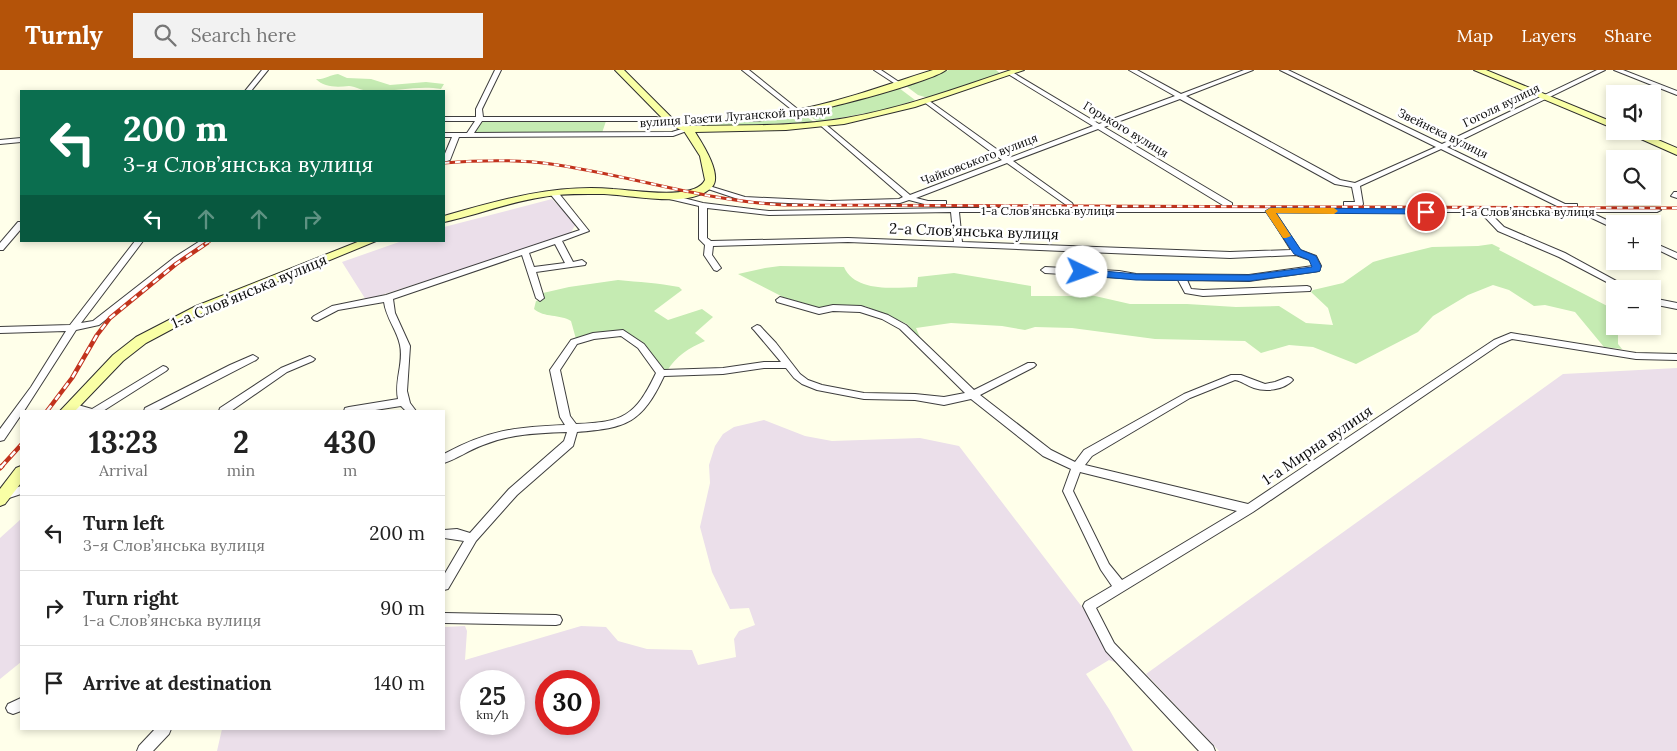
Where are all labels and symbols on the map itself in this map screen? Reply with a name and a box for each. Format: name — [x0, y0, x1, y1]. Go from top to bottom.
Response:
street label: Гоголя вулиця — [1460, 80, 1542, 130]
street label: Горького вулиця — [1081, 98, 1171, 160]
street label: вулиця Газєти Луганской правди — [639, 102, 831, 130]
street label: Звейнека вулиця — [1395, 105, 1491, 161]
street label: Чайковського вулиця — [918, 130, 1040, 188]
pin — [1405, 191, 1447, 233]
street label: 1-а Слов’янська вулиця — [981, 203, 1115, 218]
street label: 1-а Слов’янська вулиця — [1461, 204, 1595, 219]
street label: 2-а Слов’янська вулиця — [889, 219, 1059, 243]
position arrow — [1055, 245, 1107, 297]
street label: 1-а Слов’янська вулиця — [168, 250, 330, 332]
street label: 1-а Мирна вулиця — [1258, 401, 1376, 489]
speed limit sign: 30 — [535, 670, 600, 735]

